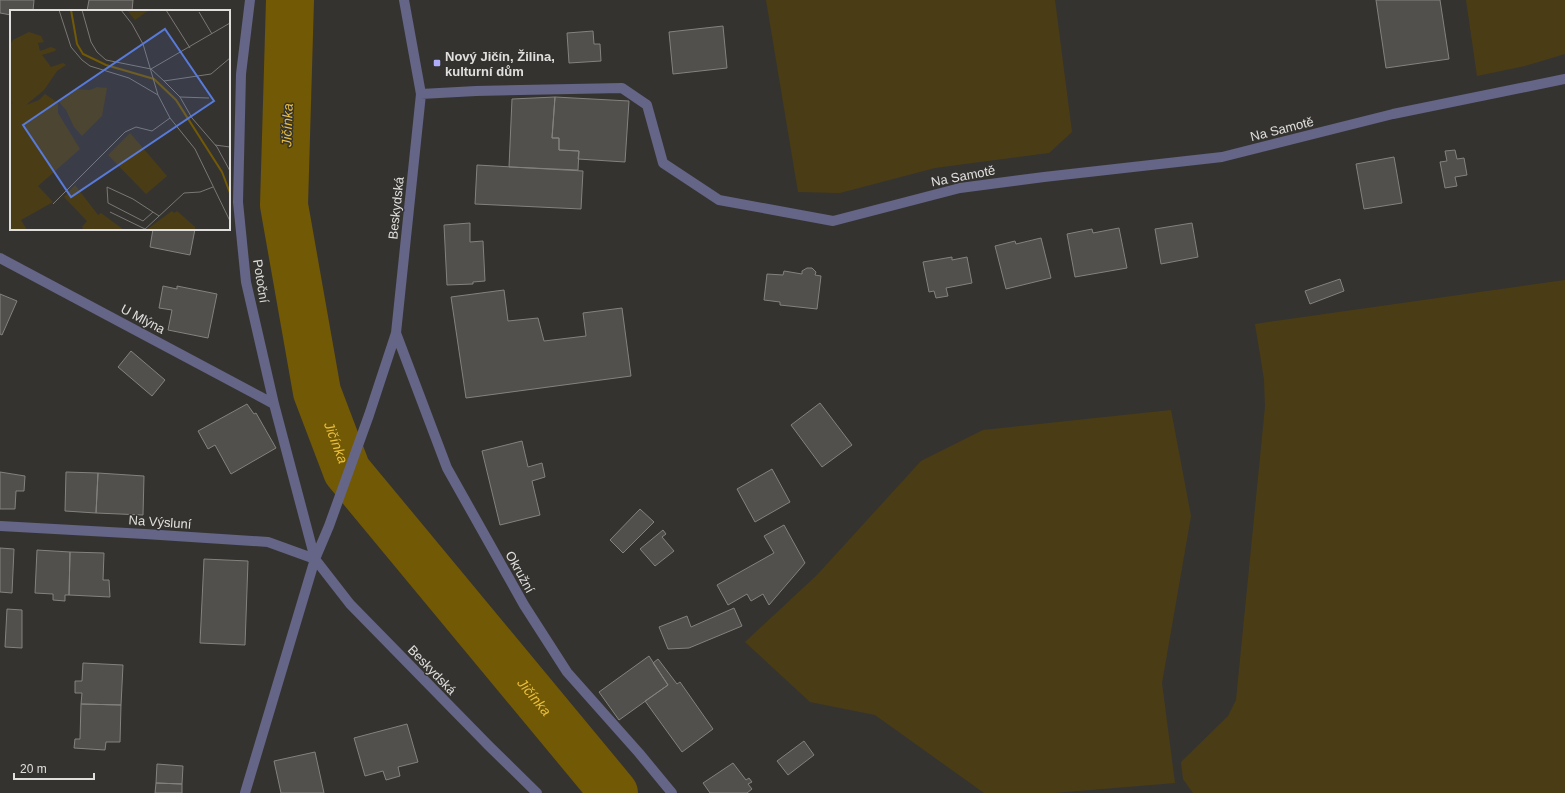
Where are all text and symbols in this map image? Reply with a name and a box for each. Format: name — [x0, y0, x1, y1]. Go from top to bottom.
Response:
inset map — [10, 10, 230, 230]
place label: Nový Jičín, Žilina, kulturní dům — [445, 49, 555, 79]
marker: Nový Jičín, Žilina, kulturní dům — [432, 58, 442, 68]
water label: Jičínka — [278, 103, 296, 148]
street label: Na Samotě — [1249, 114, 1315, 144]
street label: Na Samotě — [930, 162, 996, 190]
street label: Beskydská — [385, 175, 407, 240]
street label: Potoční — [250, 258, 272, 304]
street label: U Mlýna — [118, 301, 168, 337]
water label: Jičínka — [321, 418, 351, 466]
street label: Na Výsluní — [128, 512, 192, 532]
street label: Okružní — [502, 548, 538, 596]
street label: Beskydská — [405, 642, 460, 698]
water label: Jičínka — [514, 674, 555, 719]
scale bar — [14, 755, 94, 781]
text: 20 m — [20, 762, 47, 776]

